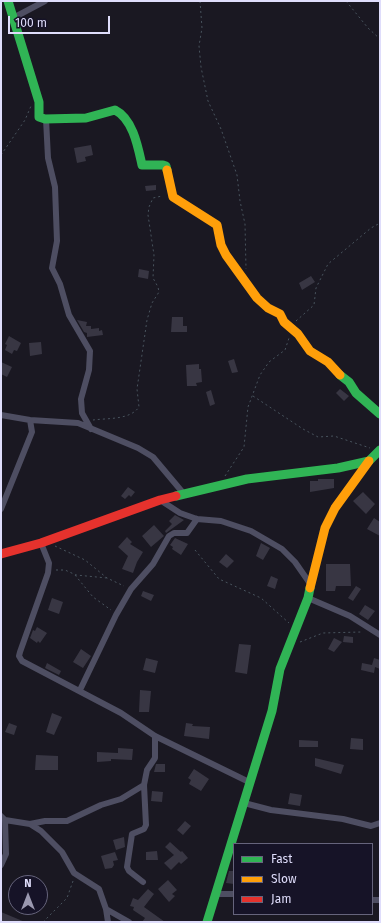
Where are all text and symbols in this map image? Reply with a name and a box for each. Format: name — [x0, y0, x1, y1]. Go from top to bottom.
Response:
scale bar — [10, 8, 112, 34]
text: 100 m — [15, 16, 47, 30]
legend — [233, 843, 373, 915]
text: Fast — [271, 852, 293, 866]
text: Slow — [271, 872, 297, 886]
north arrow — [8, 875, 48, 915]
text: N — [24, 877, 32, 890]
text: Jam — [271, 892, 291, 906]

